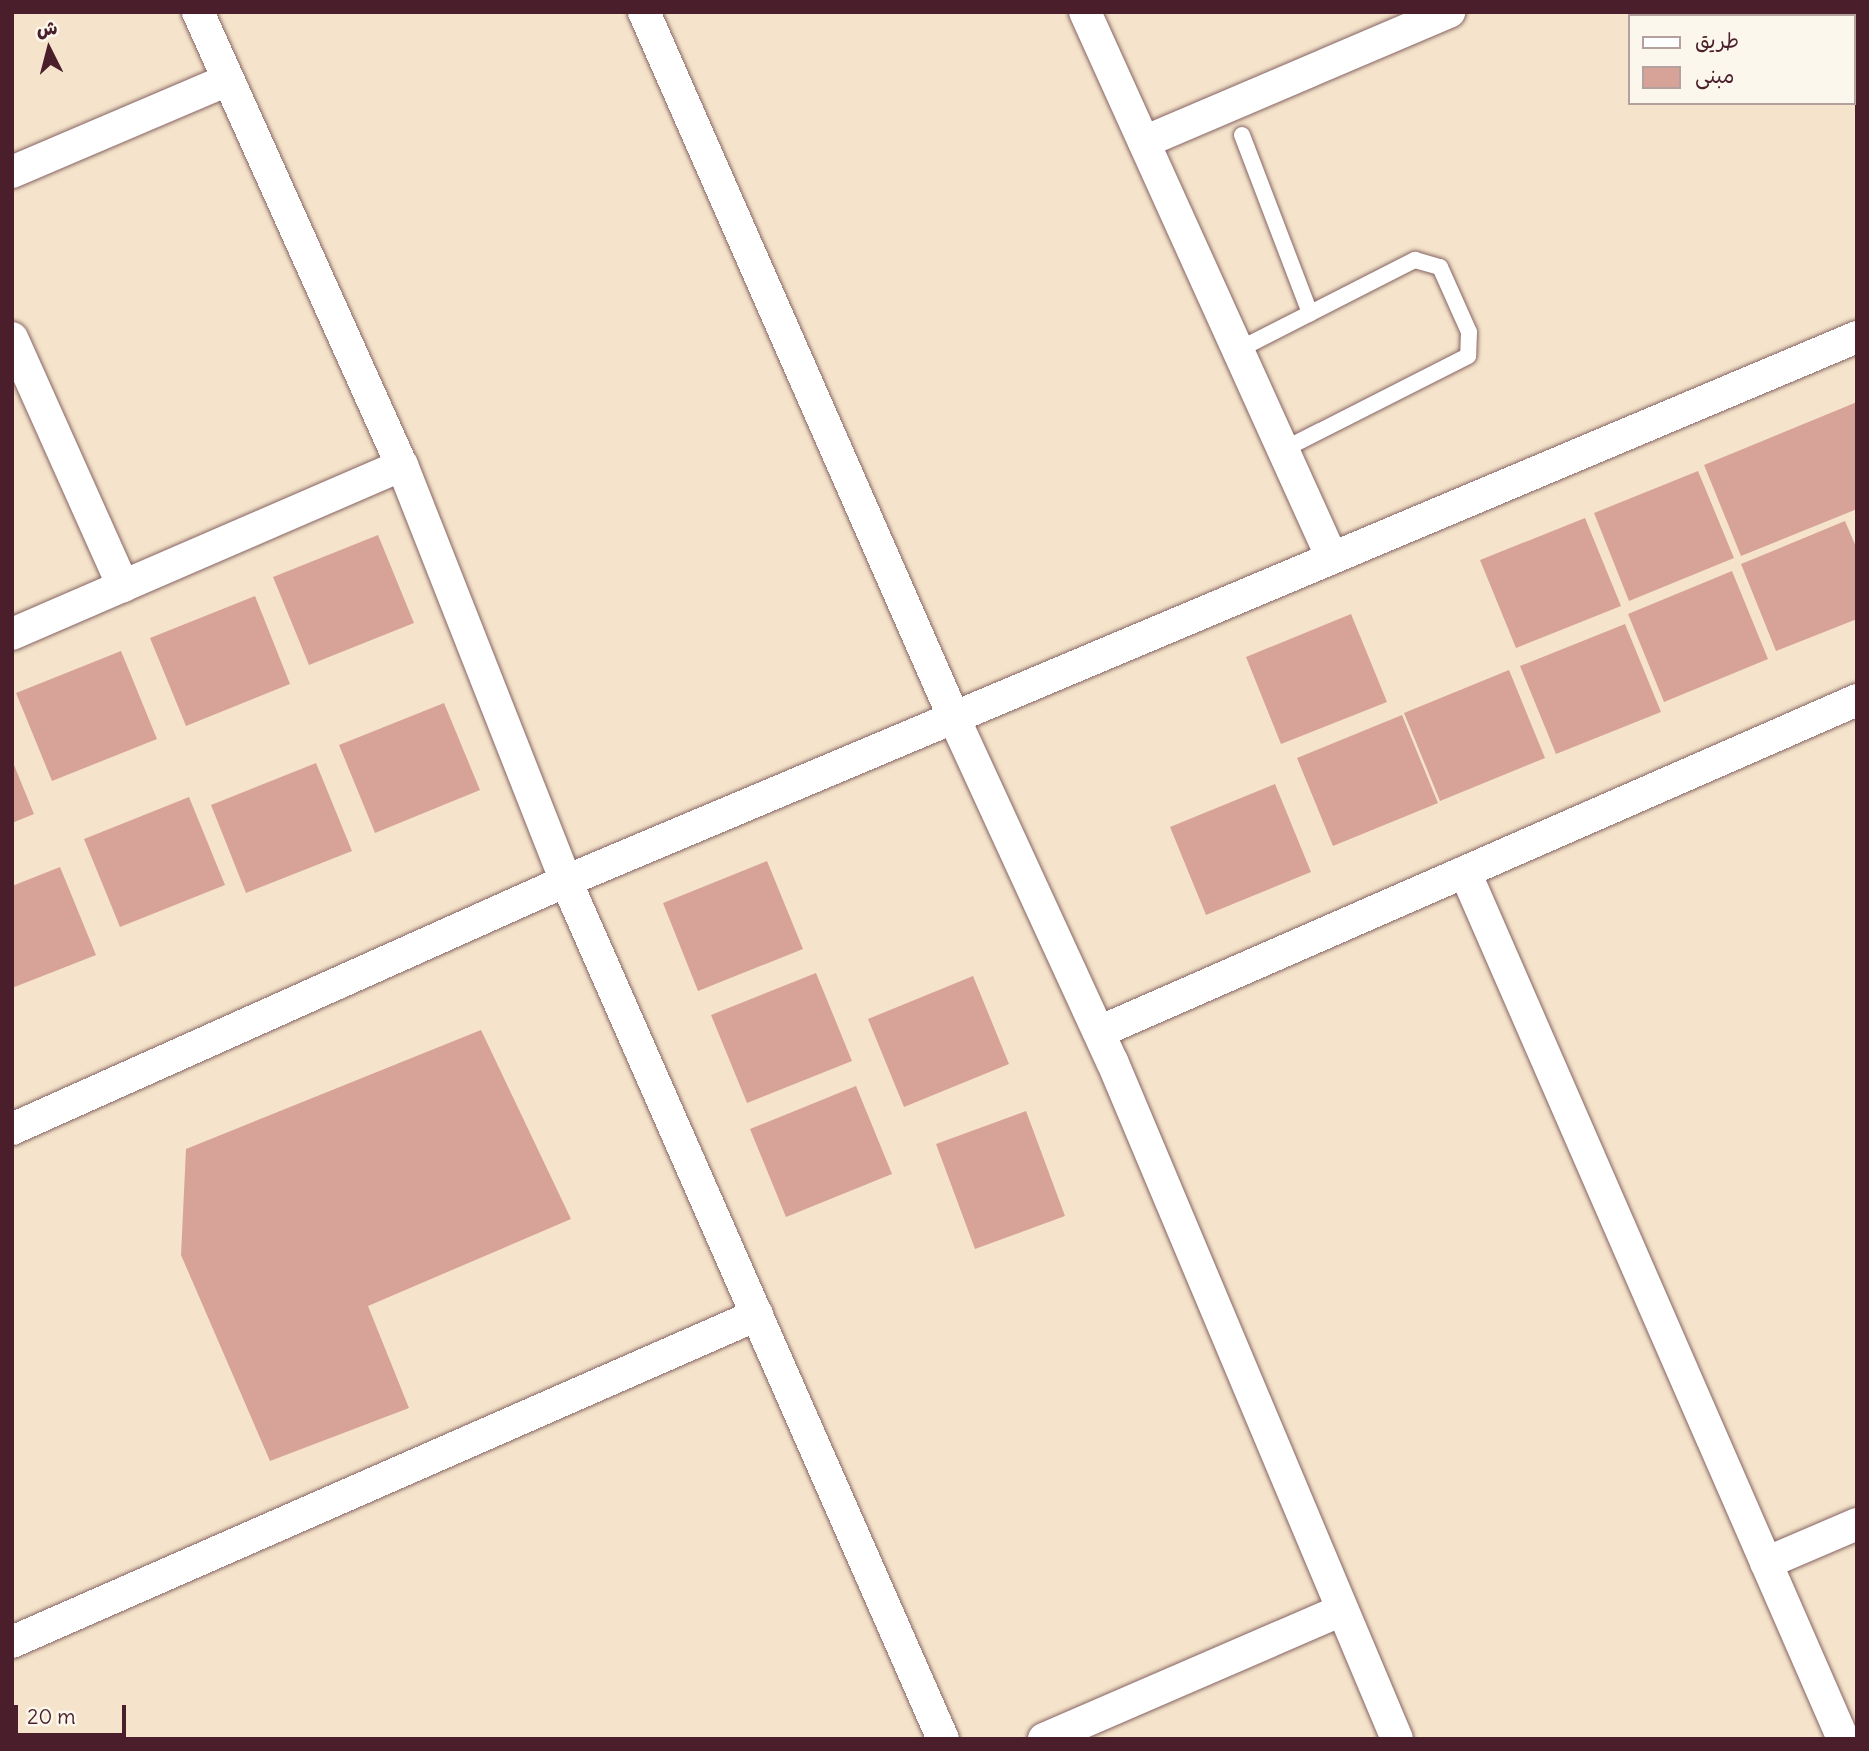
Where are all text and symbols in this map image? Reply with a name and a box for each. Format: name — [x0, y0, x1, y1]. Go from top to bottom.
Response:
north arrow — [14, 14, 84, 84]
legend — [1628, 14, 1855, 105]
text: ش — [35, 15, 58, 41]
text: طريق — [1695, 27, 1739, 54]
text: مبنى — [1695, 62, 1734, 89]
scale bar — [18, 1692, 130, 1736]
text: 20 m — [27, 1703, 76, 1730]

